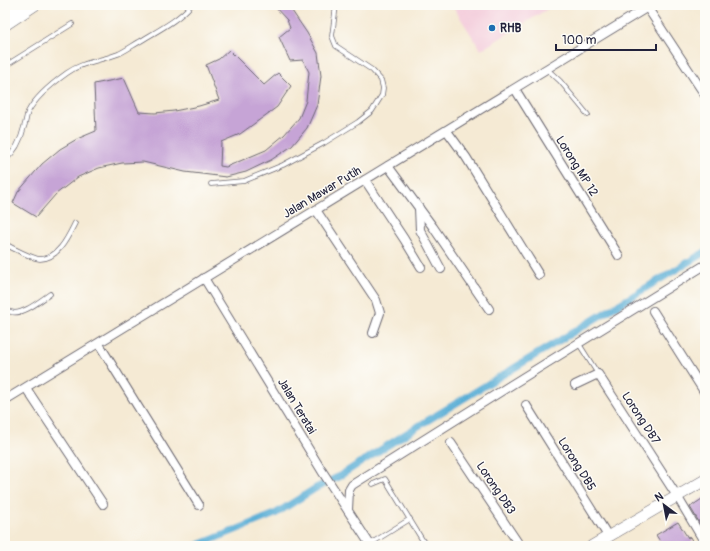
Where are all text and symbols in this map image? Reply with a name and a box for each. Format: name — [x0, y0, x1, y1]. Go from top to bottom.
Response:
place label: RHB — [500, 21, 522, 36]
marker: RHB — [487, 23, 497, 33]
scale bar — [556, 26, 656, 52]
text: 100 m — [562, 33, 597, 48]
street label: Lorong MP 12 — [552, 133, 601, 199]
street label: Jalan Mawar Putih — [280, 163, 365, 222]
street label: Jalan Teratai — [274, 376, 319, 437]
street label: Lorong DB7 — [618, 389, 663, 448]
street label: Lorong DB5 — [554, 435, 599, 494]
street label: Lorong DB3 — [473, 459, 519, 518]
north arrow — [644, 485, 684, 525]
text: N — [652, 489, 666, 504]

